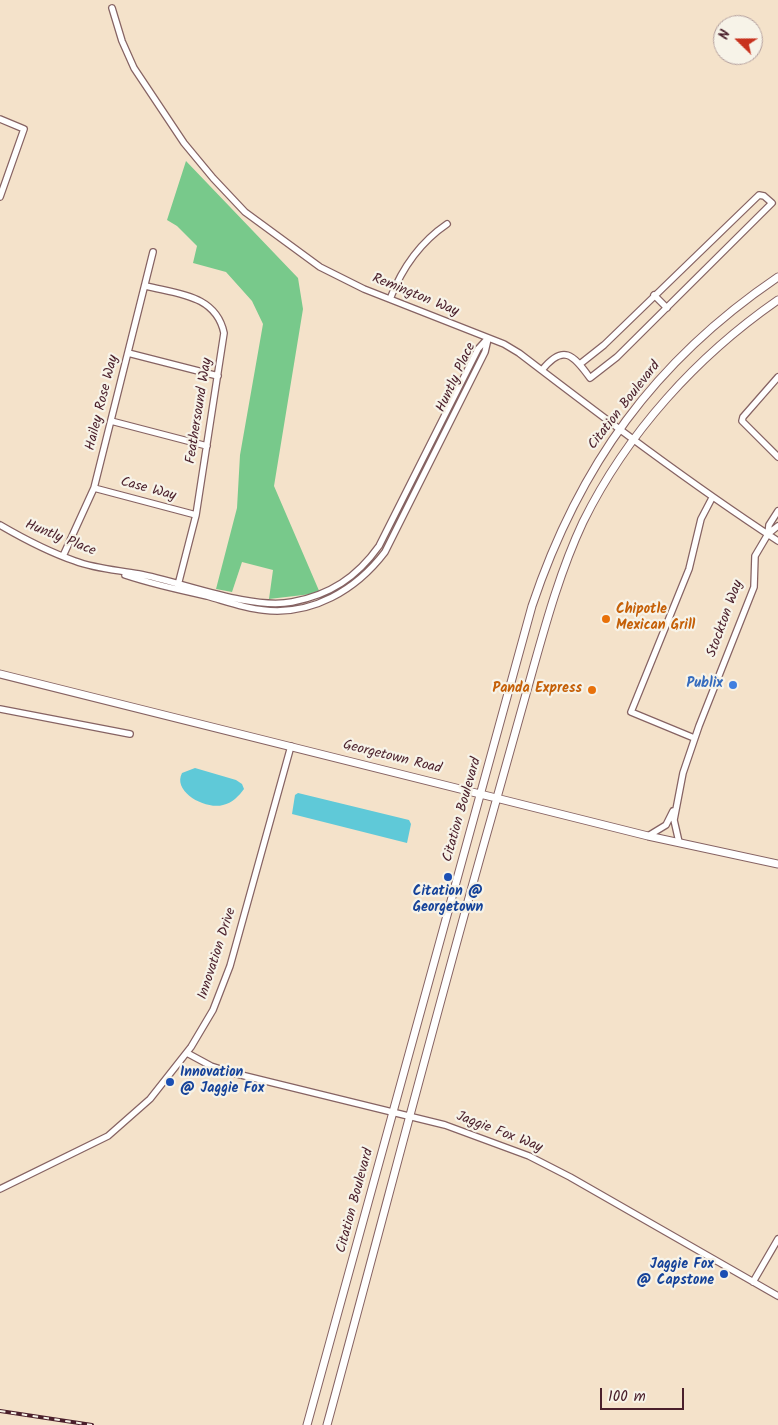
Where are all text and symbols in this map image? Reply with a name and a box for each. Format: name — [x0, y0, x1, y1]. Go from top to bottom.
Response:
north arrow — [713, 15, 763, 65]
text: N — [713, 27, 737, 43]
street label: Remington Way — [369, 271, 461, 321]
street label: Huntly Place — [434, 341, 480, 415]
street label: Hailey Rose Way — [83, 354, 123, 452]
street label: Feathersound Way — [183, 357, 217, 465]
street label: Citation Boulevard — [585, 358, 665, 454]
street label: Case Way — [118, 475, 178, 505]
street label: Huntly Place — [22, 517, 98, 561]
street label: Stockton Way — [704, 578, 748, 660]
place label: Chipotle Mexican Grill — [616, 603, 695, 636]
marker: Chipotle Mexican Grill — [600, 613, 612, 625]
place label: Publix — [687, 677, 723, 693]
marker: Publix — [727, 679, 739, 691]
place label: Panda Express — [492, 682, 582, 698]
marker: Panda Express — [586, 684, 598, 696]
street label: Georgetown Road — [341, 738, 443, 778]
street label: Citation Boulevard — [440, 756, 486, 864]
marker: Citation @ Georgetown — [442, 871, 454, 883]
place label: Citation @ Georgetown — [413, 885, 483, 918]
street label: Innovation Drive — [195, 906, 241, 1002]
place label: Innovation @ Jaggie Fox — [180, 1066, 264, 1098]
marker: Innovation @ Jaggie Fox — [164, 1076, 176, 1088]
street label: Jaggie Fox Way — [454, 1109, 544, 1157]
street label: Citation Boulevard — [334, 1147, 378, 1255]
place label: Jaggie Fox @ Capstone — [636, 1258, 714, 1290]
marker: Jaggie Fox @ Capstone — [718, 1268, 730, 1280]
scale bar — [603, 1378, 687, 1410]
text: 100 m — [608, 1385, 646, 1409]

